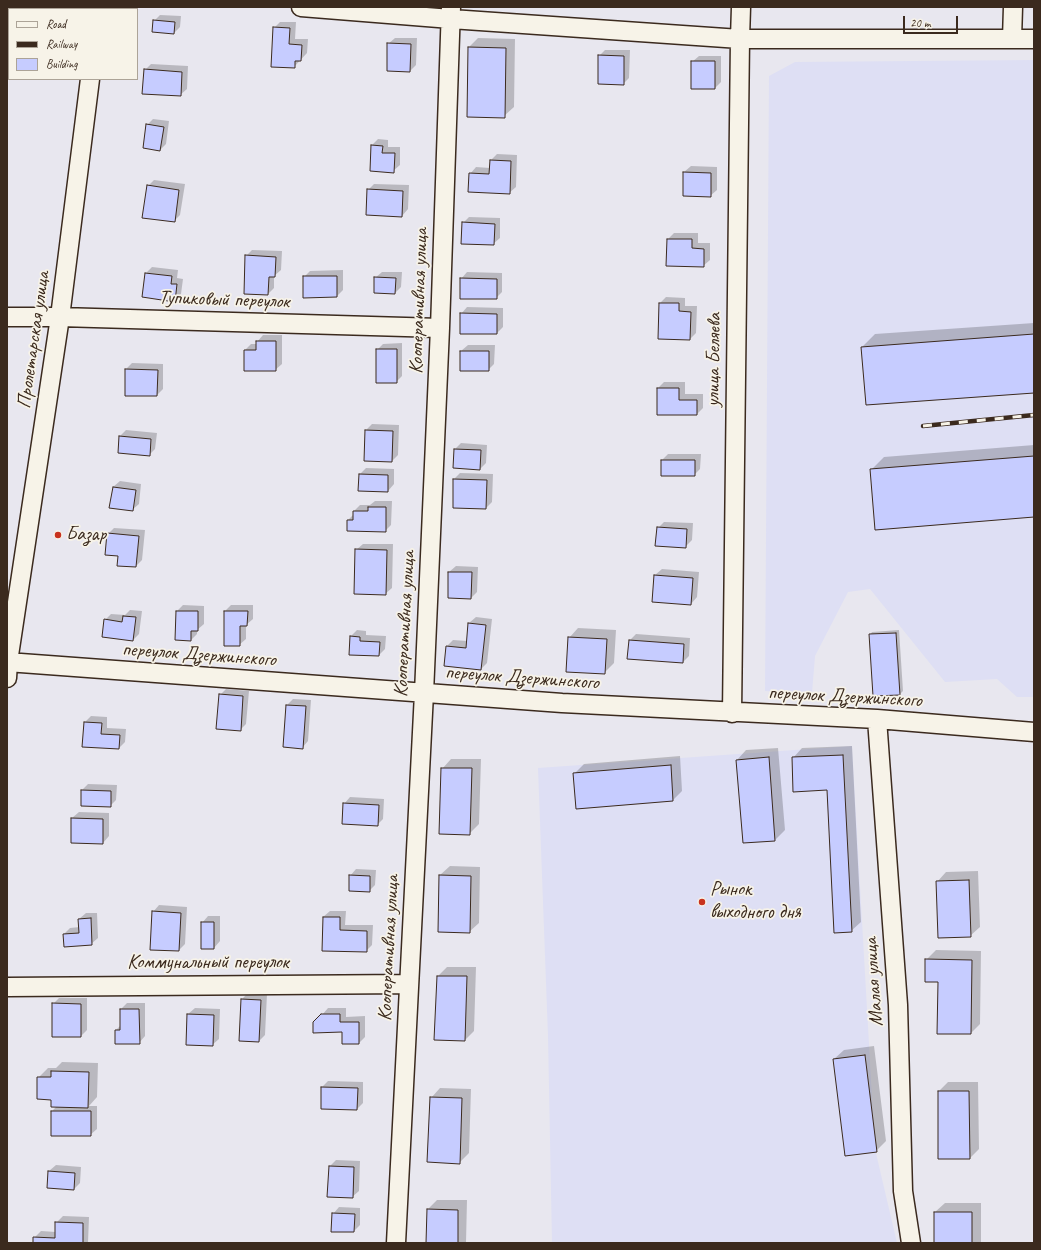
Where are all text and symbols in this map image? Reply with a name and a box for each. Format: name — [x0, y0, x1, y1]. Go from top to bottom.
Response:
legend — [8, 8, 138, 80]
scale bar — [905, 8, 960, 34]
text: 20 m — [910, 15, 930, 31]
text: Road — [46, 16, 66, 32]
text: Railway — [46, 36, 77, 52]
text: Building — [46, 56, 78, 72]
street label: Кооперативная улица — [404, 228, 434, 374]
street label: Пролетарская улица — [12, 270, 56, 410]
street label: Тупиковый переулок — [158, 286, 290, 314]
street label: улица Беляева — [701, 313, 727, 407]
place label: Базар — [66, 523, 106, 547]
marker: Базар — [53, 530, 63, 540]
street label: Кооперативная улица — [389, 551, 421, 697]
street label: переулок Дзержинского — [121, 638, 277, 672]
street label: переулок Дзержинского — [444, 661, 600, 695]
street label: переулок Дзержинского — [767, 681, 923, 713]
street label: Кооперативная улица — [373, 875, 405, 1021]
place label: Рынок выходного дня — [710, 878, 801, 925]
marker: Рынок выходного дня — [697, 897, 707, 907]
street label: Малая улица — [859, 937, 889, 1027]
street label: Коммунальный переулок — [127, 951, 289, 975]

